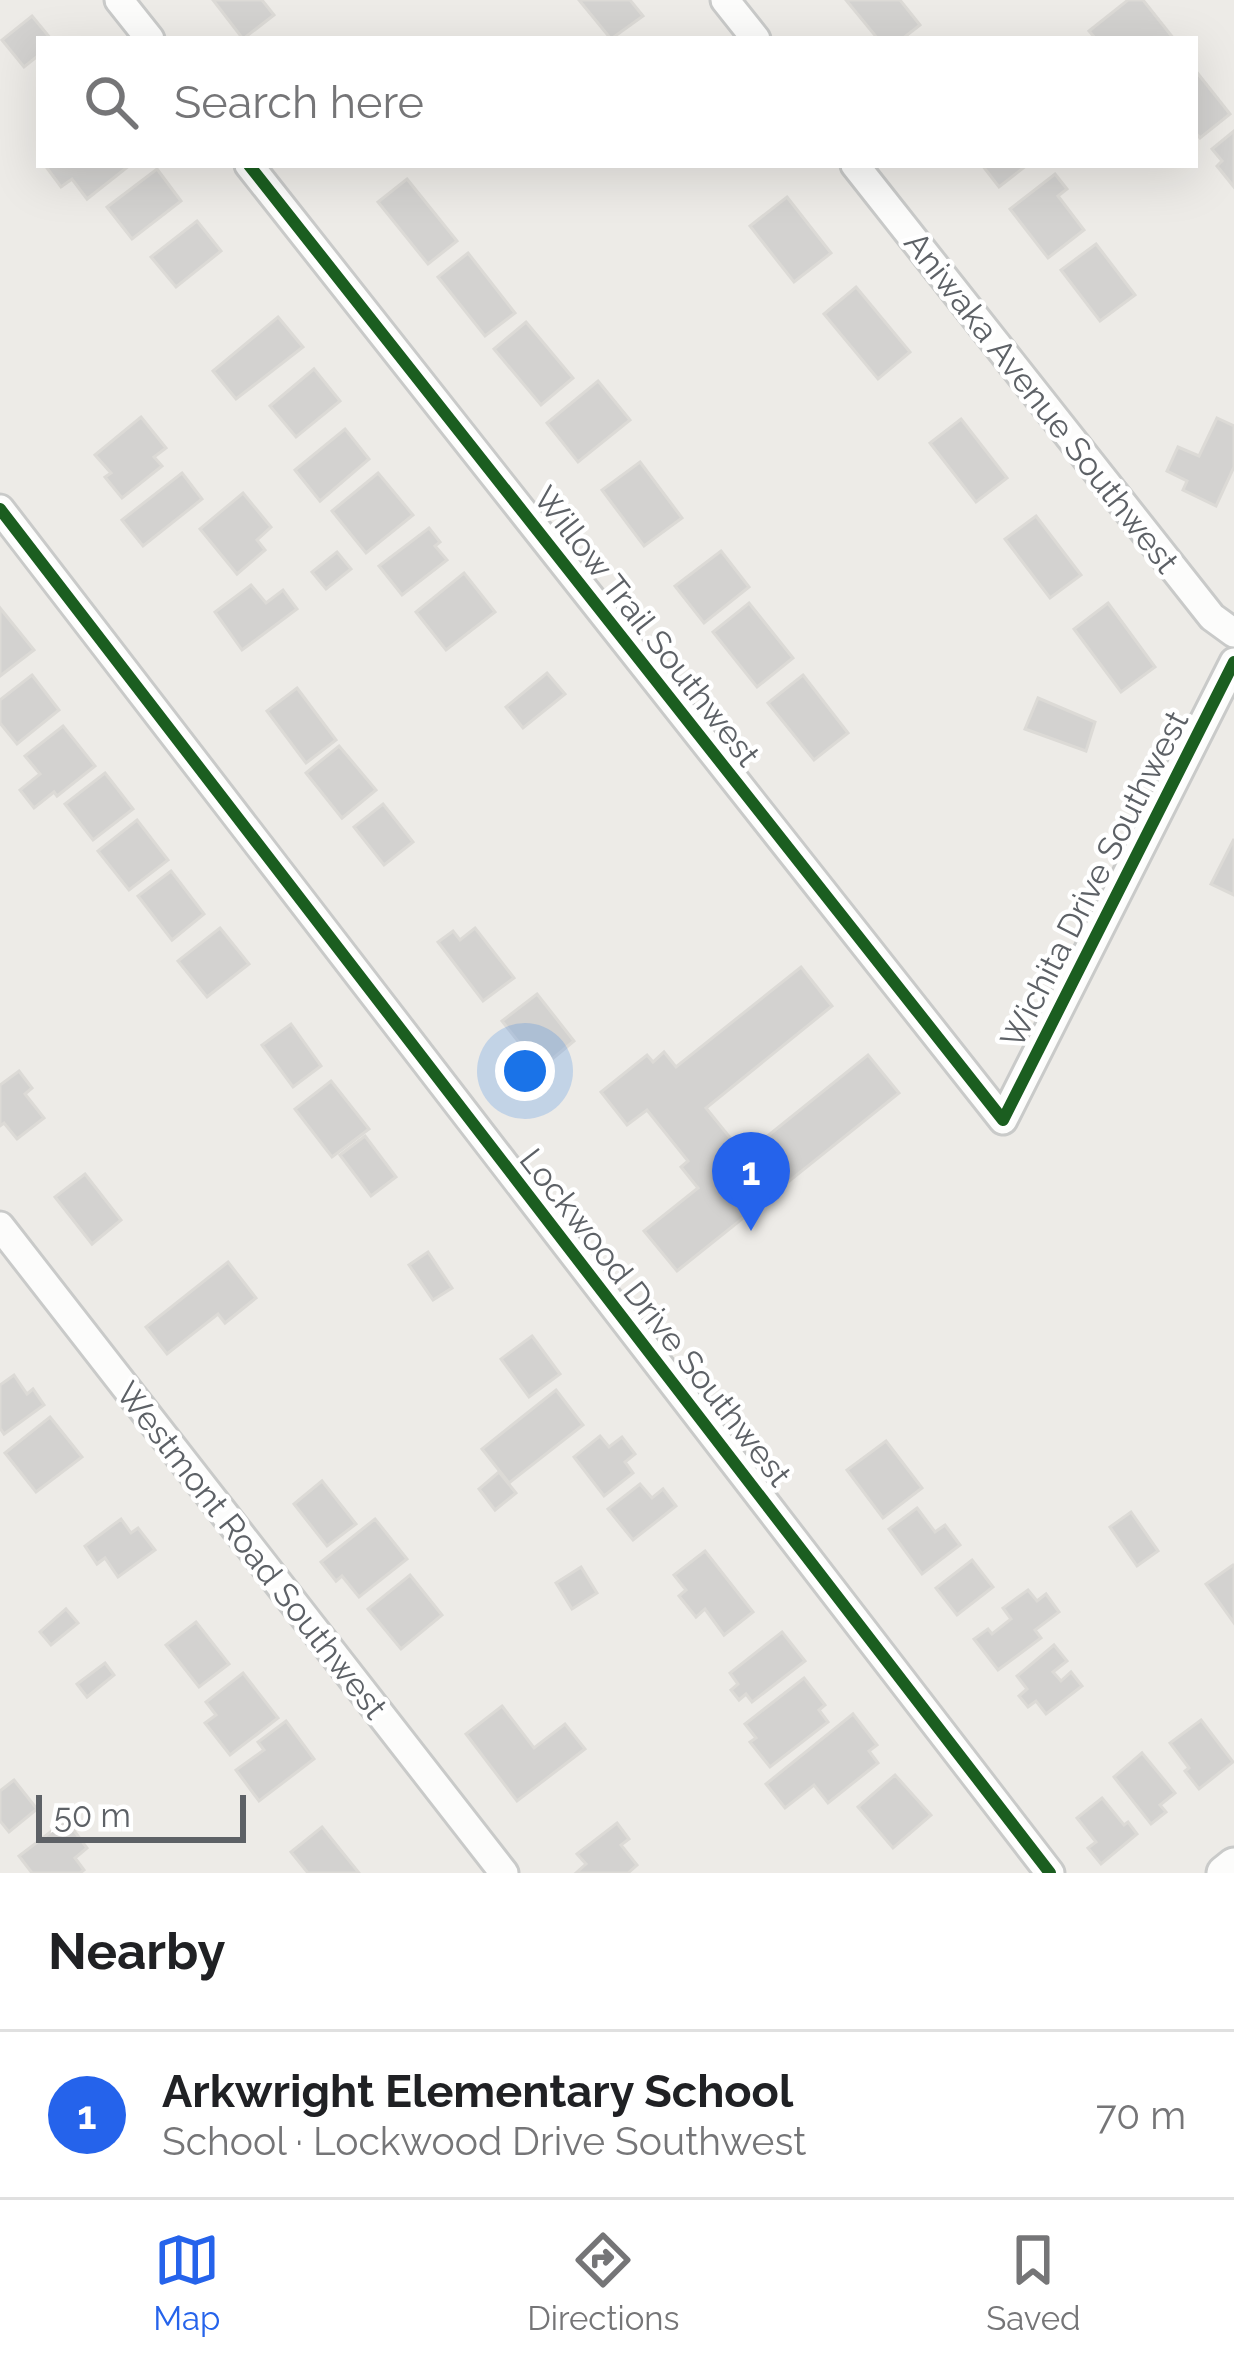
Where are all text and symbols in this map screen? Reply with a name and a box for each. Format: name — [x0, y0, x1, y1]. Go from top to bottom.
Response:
search box — [36, 36, 1198, 168]
icon: search — [78, 69, 144, 135]
text: Search here — [174, 76, 424, 129]
street label: Aniwaka Avenue Southwest — [896, 224, 1187, 581]
street label: Willow Trail Southwest — [525, 479, 768, 774]
street label: Wichita Drive Southwest — [992, 704, 1196, 1054]
your location — [495, 1041, 555, 1101]
pin: 1 — [712, 1132, 790, 1231]
street label: Lockwood Drive Southwest — [512, 1141, 799, 1494]
street label: Westmont Road Southwest — [108, 1374, 395, 1726]
scale bar — [36, 1789, 246, 1842]
text: 50 m — [54, 1796, 131, 1835]
text: Nearby — [48, 1921, 225, 1981]
text: Arkwright Elementary School — [162, 2065, 793, 2118]
text: 1 — [77, 2092, 97, 2138]
text: 70 m — [1096, 2092, 1186, 2138]
text: School · Lockwood Drive Southwest — [162, 2118, 806, 2164]
tab: Map — [153, 2227, 220, 2338]
tab: Directions — [527, 2227, 680, 2338]
tab: Saved — [986, 2227, 1081, 2338]

